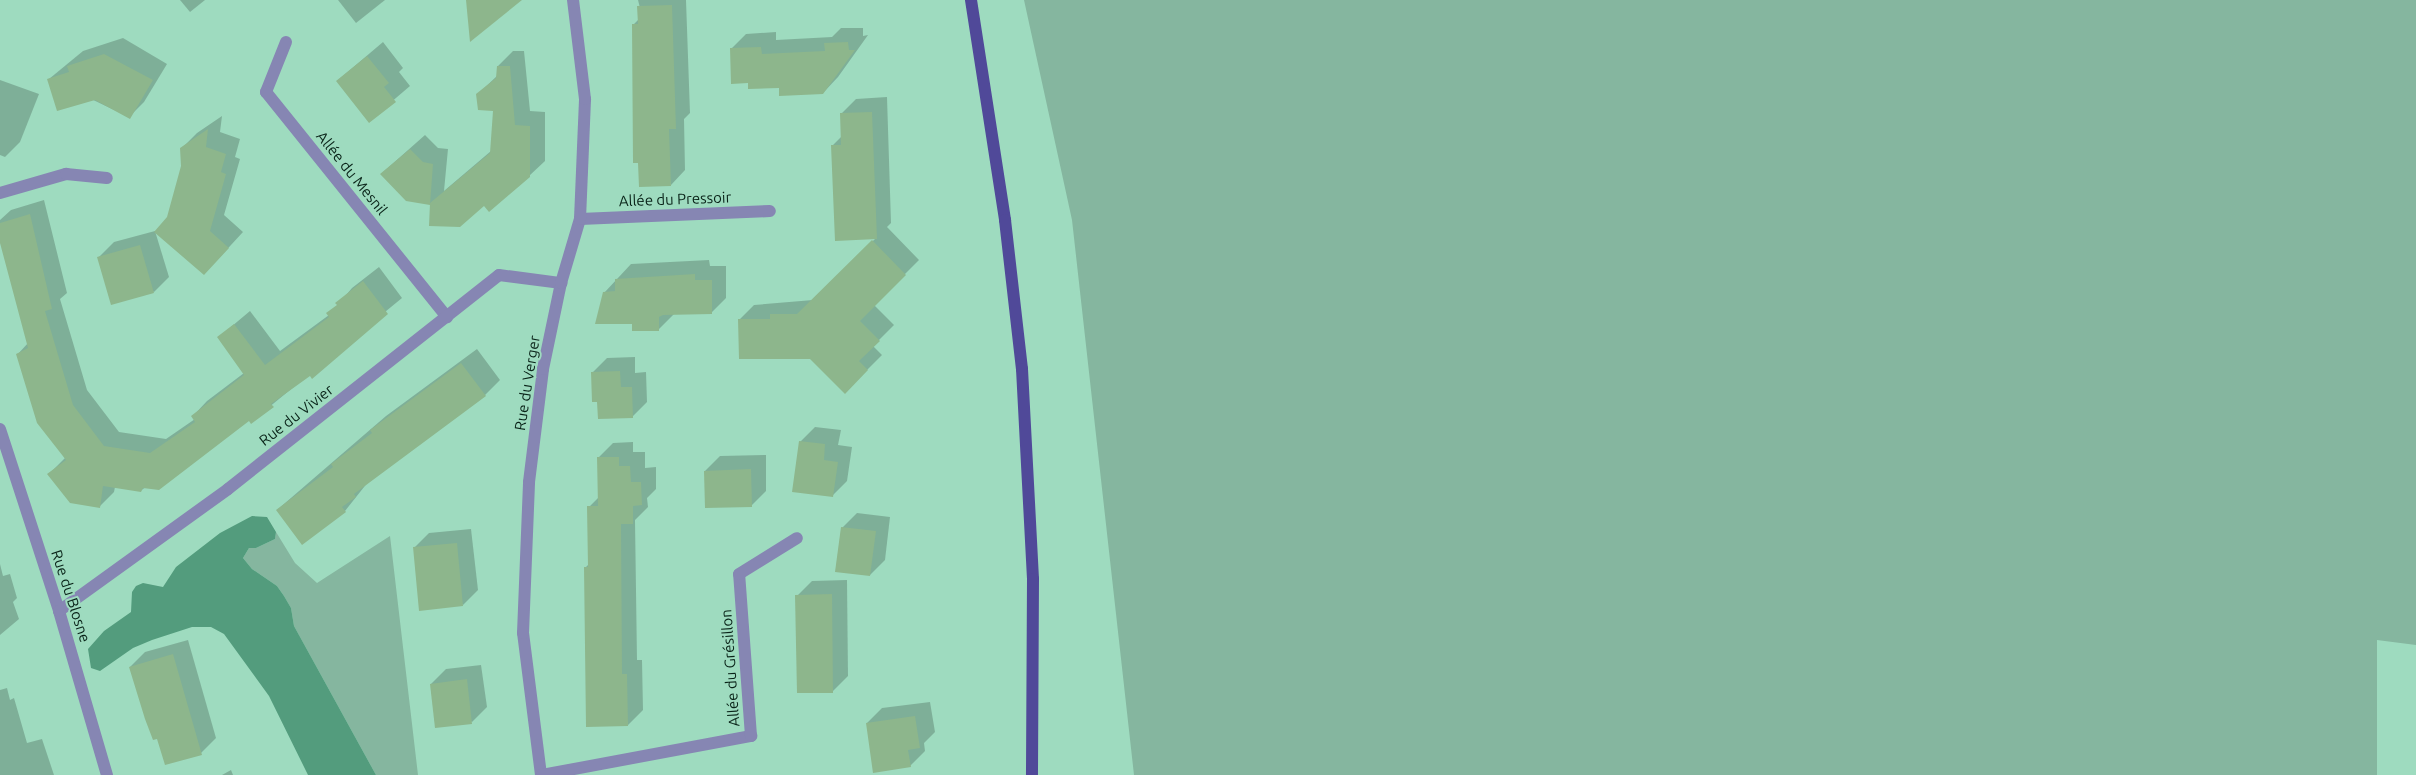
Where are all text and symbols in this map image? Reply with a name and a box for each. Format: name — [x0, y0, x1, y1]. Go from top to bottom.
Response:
street label: Allée du Mesnil — [313, 128, 391, 218]
street label: Allée du Pressoir — [619, 188, 731, 210]
street label: Rue du Verger — [511, 334, 543, 432]
street label: Rue du Vivier — [255, 381, 337, 449]
street label: Rue du Blosne — [48, 548, 94, 644]
street label: Allée du Grésillon — [717, 609, 743, 727]

